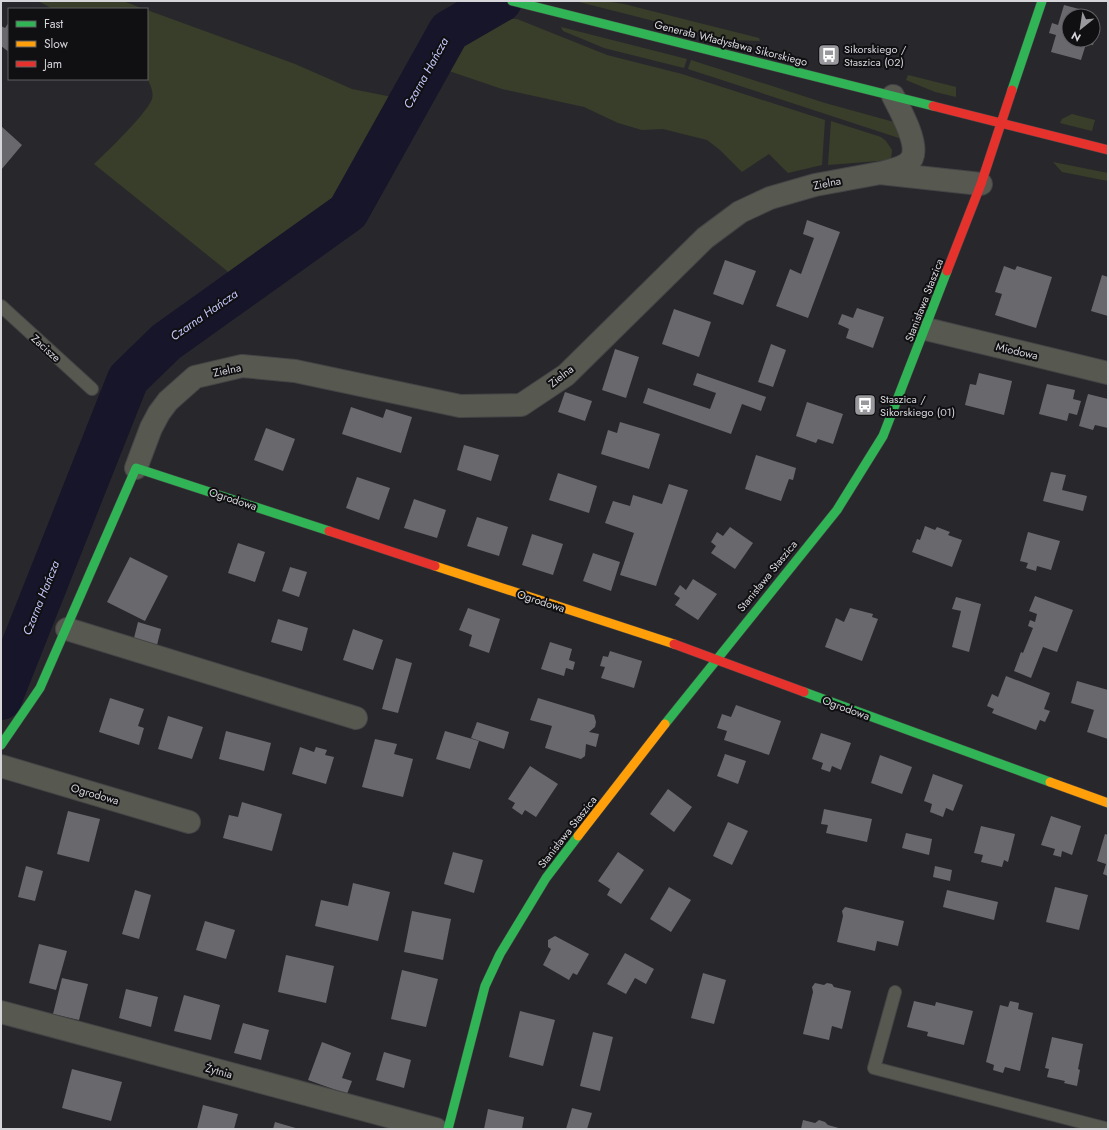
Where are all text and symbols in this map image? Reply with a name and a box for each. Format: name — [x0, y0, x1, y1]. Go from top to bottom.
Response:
legend — [8, 8, 148, 80]
north arrow — [1061, 8, 1101, 48]
text: Fast — [44, 15, 63, 33]
street label: Generała Władysława Sikorskiego — [653, 16, 809, 70]
text: N — [1068, 28, 1084, 46]
water label: Czarna Hańcza — [399, 34, 453, 112]
text: Slow — [44, 35, 69, 53]
place label: Sikorskiego / Staszica (02) — [844, 41, 907, 70]
bus stop icon: Sikorskiego / Staszica (02) — [816, 42, 842, 68]
text: Jam — [42, 55, 62, 73]
street label: Zielna — [812, 172, 842, 194]
street label: Stanisława Staszica — [901, 256, 947, 344]
water label: Czarna Hańcza — [167, 285, 242, 345]
street label: Zacisze — [28, 331, 64, 366]
street label: Miodowa — [994, 338, 1040, 364]
street label: Zielna — [212, 359, 242, 381]
street label: Zielna — [545, 361, 577, 391]
place label: Staszica / Sikorskiego (01) — [880, 391, 955, 420]
bus stop icon: Staszica / Sikorskiego (01) — [852, 392, 878, 418]
street label: Ogrodowa — [207, 484, 259, 514]
street label: Stanisława Staszica — [733, 537, 801, 615]
water label: Czarna Hańcza — [18, 558, 64, 638]
street label: Ogrodowa — [515, 586, 567, 616]
street label: Ogrodowa — [820, 692, 872, 724]
street label: Ogrodowa — [69, 779, 121, 809]
street label: Stanisława Staszica — [534, 793, 600, 871]
street label: Żytnia — [204, 1060, 234, 1082]

